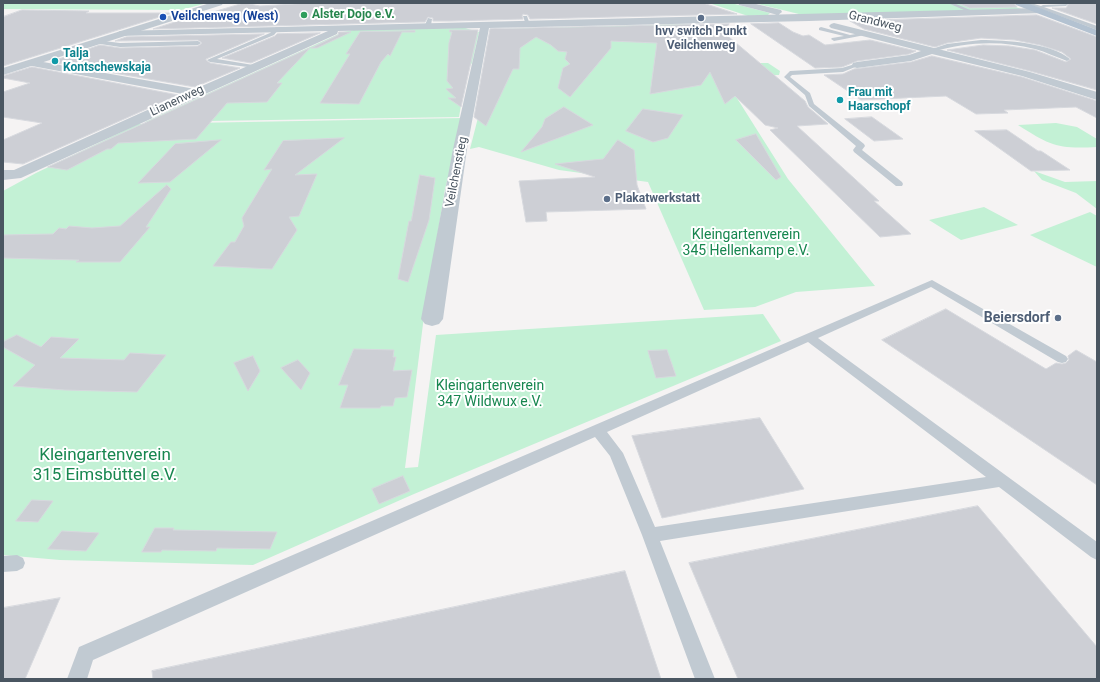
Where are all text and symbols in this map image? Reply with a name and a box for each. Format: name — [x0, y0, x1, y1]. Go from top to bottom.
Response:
place label: Alster Dojo e.V. — [312, 8, 395, 22]
street label: Grandweg — [847, 8, 903, 36]
place label: Veilchenweg (West) — [171, 10, 278, 24]
marker: Alster Dojo e.V. — [299, 10, 309, 20]
marker: Veilchenweg (West) — [158, 12, 168, 22]
marker: hvv switch Punkt Veilchenweg — [696, 13, 706, 23]
place label: hvv switch Punkt Veilchenweg — [655, 25, 747, 53]
place label: Talja Kontschewskaja — [63, 47, 151, 75]
marker: Talja Kontschewskaja — [50, 56, 60, 66]
street label: Lianenweg — [148, 82, 206, 120]
place label: Frau mit Haarschopf — [848, 86, 911, 114]
marker: Frau mit Haarschopf — [835, 95, 845, 105]
street label: Veilchenstieg — [443, 135, 471, 209]
place label: Plakatwerkstatt — [615, 192, 700, 206]
marker: Plakatwerkstatt — [602, 194, 612, 204]
park label: Kleingartenverein 345 Hellenkamp e.V. — [683, 227, 809, 260]
place label: Beiersdorf — [984, 310, 1050, 326]
marker: Beiersdorf — [1053, 313, 1063, 323]
park label: Kleingartenverein 347 Wildwux e.V. — [436, 378, 544, 410]
park label: Kleingartenverein 315 Eimsbüttel e.V. — [33, 446, 177, 486]

